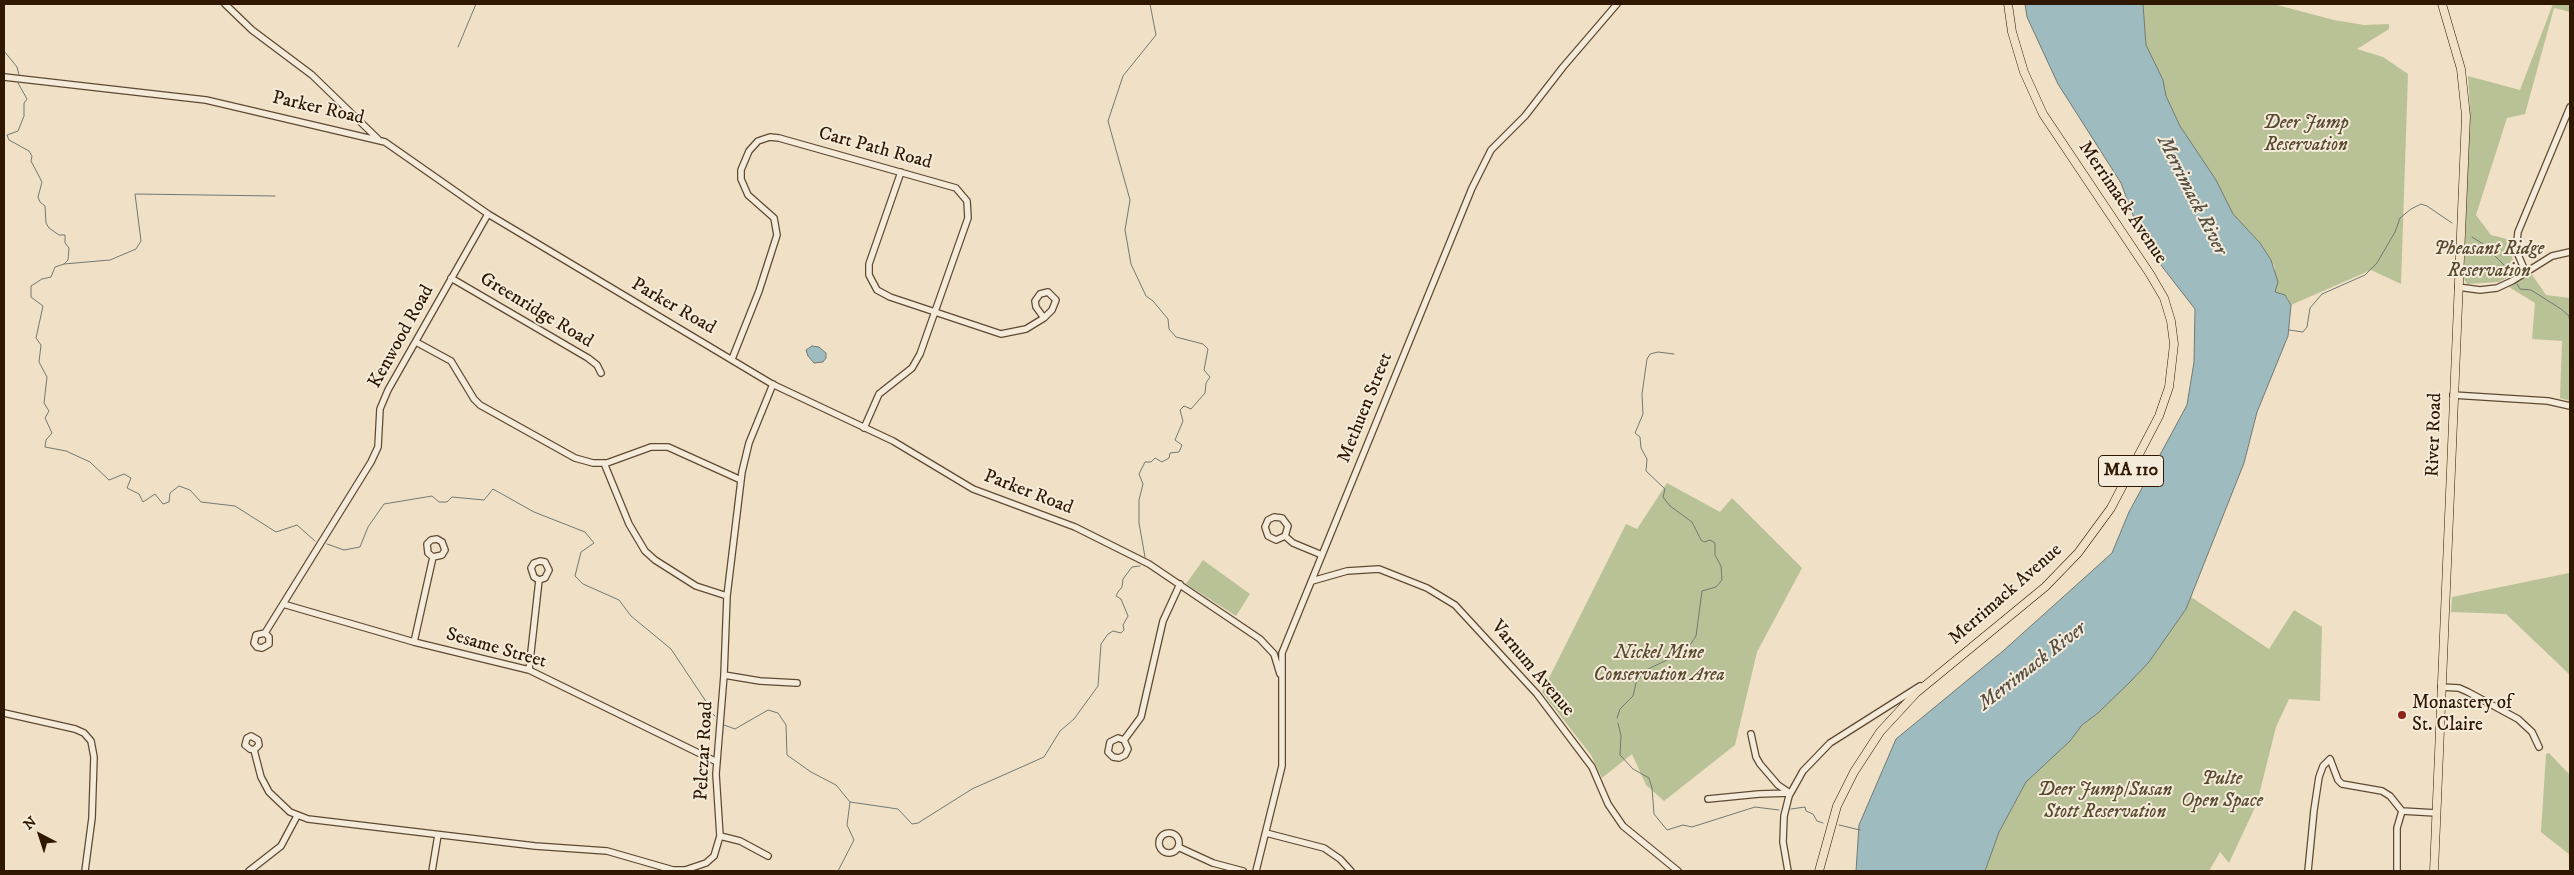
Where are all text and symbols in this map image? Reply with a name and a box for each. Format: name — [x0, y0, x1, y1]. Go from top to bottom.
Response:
street label: Parker Road — [270, 87, 366, 131]
park label: Deer Jump Reservation — [2263, 113, 2349, 157]
street label: Cart Path Road — [816, 123, 934, 175]
water label: Merrimack River — [2151, 132, 2231, 260]
street label: Merrimack Avenue — [2073, 137, 2171, 269]
park label: Pheasant Ridge Reservation — [2434, 239, 2544, 283]
street label: Greenridge Road — [475, 268, 597, 354]
street label: Parker Road — [627, 274, 719, 340]
street label: Kenwood Road — [364, 281, 440, 393]
street label: Methuen Street — [1334, 350, 1398, 466]
street label: River Road — [2422, 393, 2448, 477]
road number: MA 110 — [2098, 456, 2164, 486]
street label: Parker Road — [980, 466, 1076, 520]
street label: Merrimack Avenue — [1945, 540, 2067, 650]
street label: Varnum Avenue — [1485, 616, 1579, 722]
water label: Merrimack River — [1974, 617, 2092, 717]
street label: Sesame Street — [443, 624, 549, 674]
park label: Nickel Mine Conservation Area — [1593, 643, 1725, 687]
place label: Monastery of St. Claire — [2412, 693, 2512, 737]
street label: Pelczar Road — [691, 701, 719, 801]
marker: Monastery of St. Claire — [2396, 709, 2408, 721]
park label: Pulte Open Space — [2181, 769, 2263, 813]
park label: Deer Jump/Susan Stott Reservation — [2038, 780, 2172, 824]
north arrow — [15, 810, 65, 860]
text: N — [20, 813, 41, 834]

